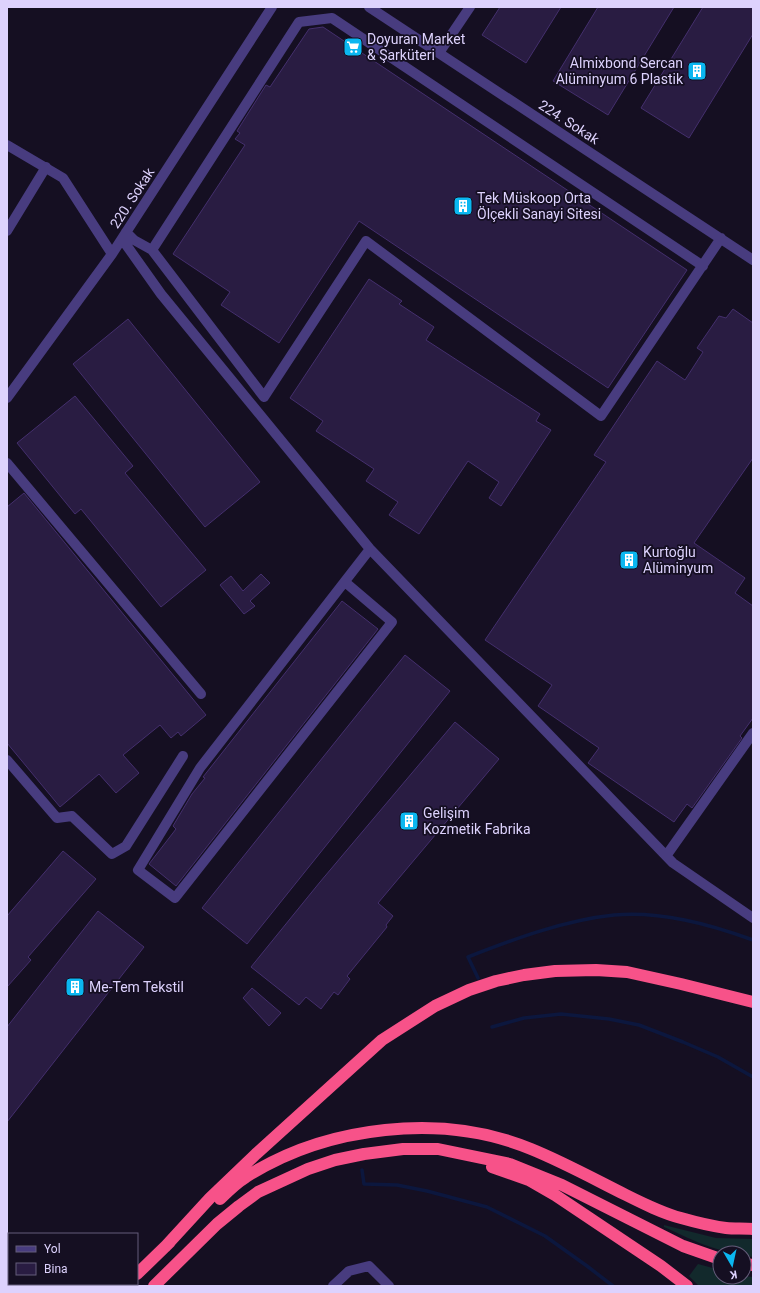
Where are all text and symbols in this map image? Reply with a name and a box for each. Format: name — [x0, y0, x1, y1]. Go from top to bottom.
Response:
place label: Doyuran Market & Şarküteri — [367, 31, 466, 63]
supermarket icon: Doyuran Market & Şarküteri — [342, 36, 364, 58]
place label: Almixbond Sercan Alüminyum 6 Plastik — [556, 55, 684, 87]
building icon: Almixbond Sercan Alüminyum 6 Plastik — [686, 60, 708, 82]
street label: 224. Sokak — [536, 97, 603, 148]
street label: 220. Sokak — [107, 164, 158, 231]
place label: Tek Müskoop Orta Ölçekli Sanayi Sitesi — [477, 190, 601, 222]
building icon: Tek Müskoop Orta Ölçekli Sanayi Sitesi — [452, 195, 474, 217]
place label: Kurtoğlu Alüminyum — [643, 544, 713, 576]
building icon: Kurtoğlu Alüminyum — [618, 549, 640, 571]
place label: Gelişim Kozmetik Fabrika — [423, 805, 531, 837]
building icon: Gelişim Kozmetik Fabrika — [398, 810, 420, 832]
building icon: Me-Tem Tekstil — [64, 976, 86, 998]
place label: Me-Tem Tekstil — [89, 979, 184, 995]
legend — [8, 1233, 138, 1285]
text: Yol — [44, 1242, 61, 1256]
north arrow — [712, 1245, 752, 1285]
text: Bina — [44, 1262, 68, 1276]
text: K — [728, 1267, 738, 1282]

